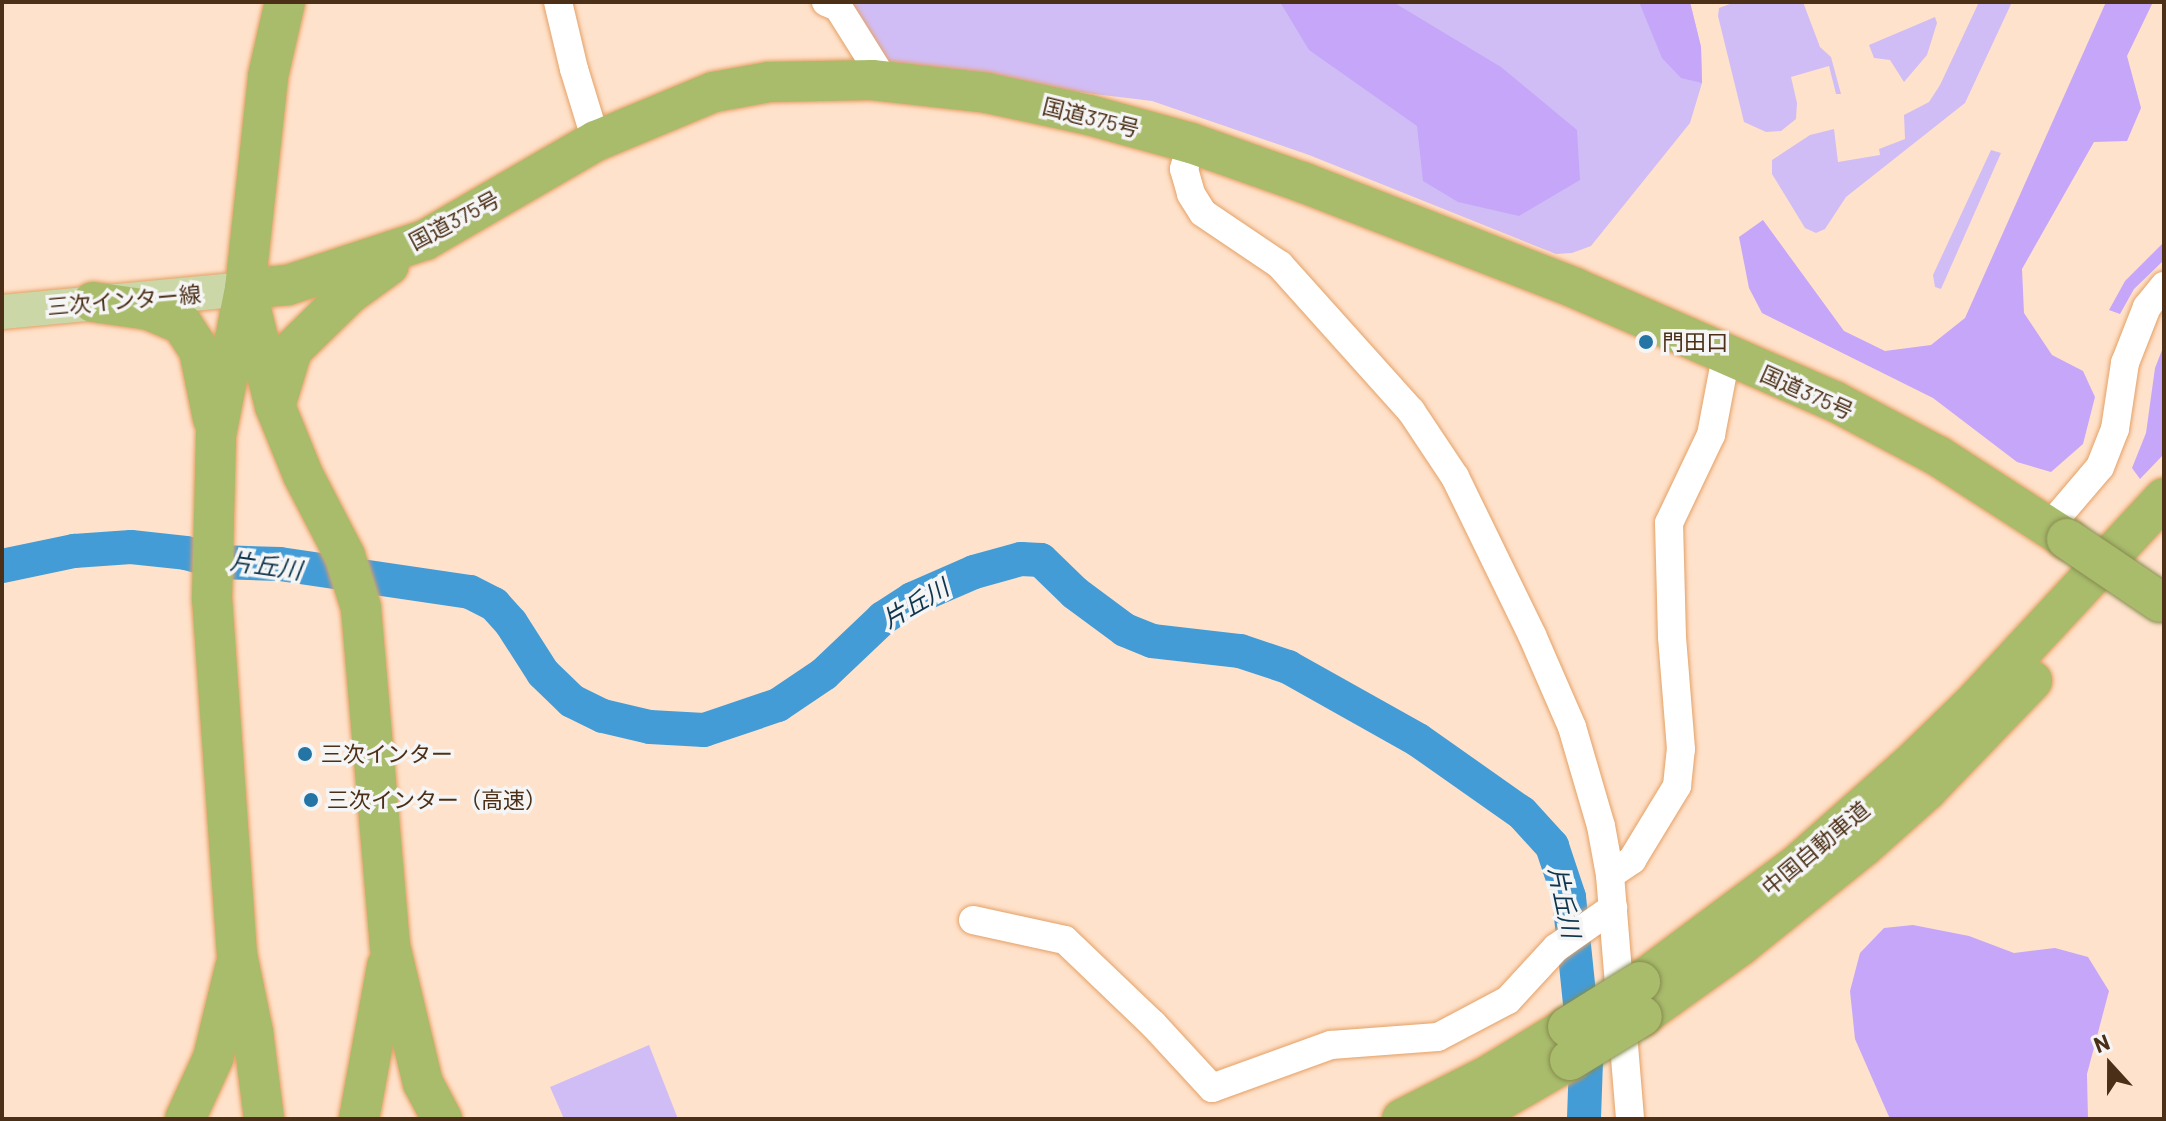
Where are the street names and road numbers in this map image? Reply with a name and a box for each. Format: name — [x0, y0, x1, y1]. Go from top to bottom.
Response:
street label: 国道375号 — [1040, 92, 1142, 142]
street label: 国道375号 — [404, 185, 504, 255]
street label: 三次インター線 — [46, 280, 202, 320]
street label: 国道375号 — [1756, 360, 1858, 424]
street label: 中国自動車道 — [1756, 795, 1874, 901]

